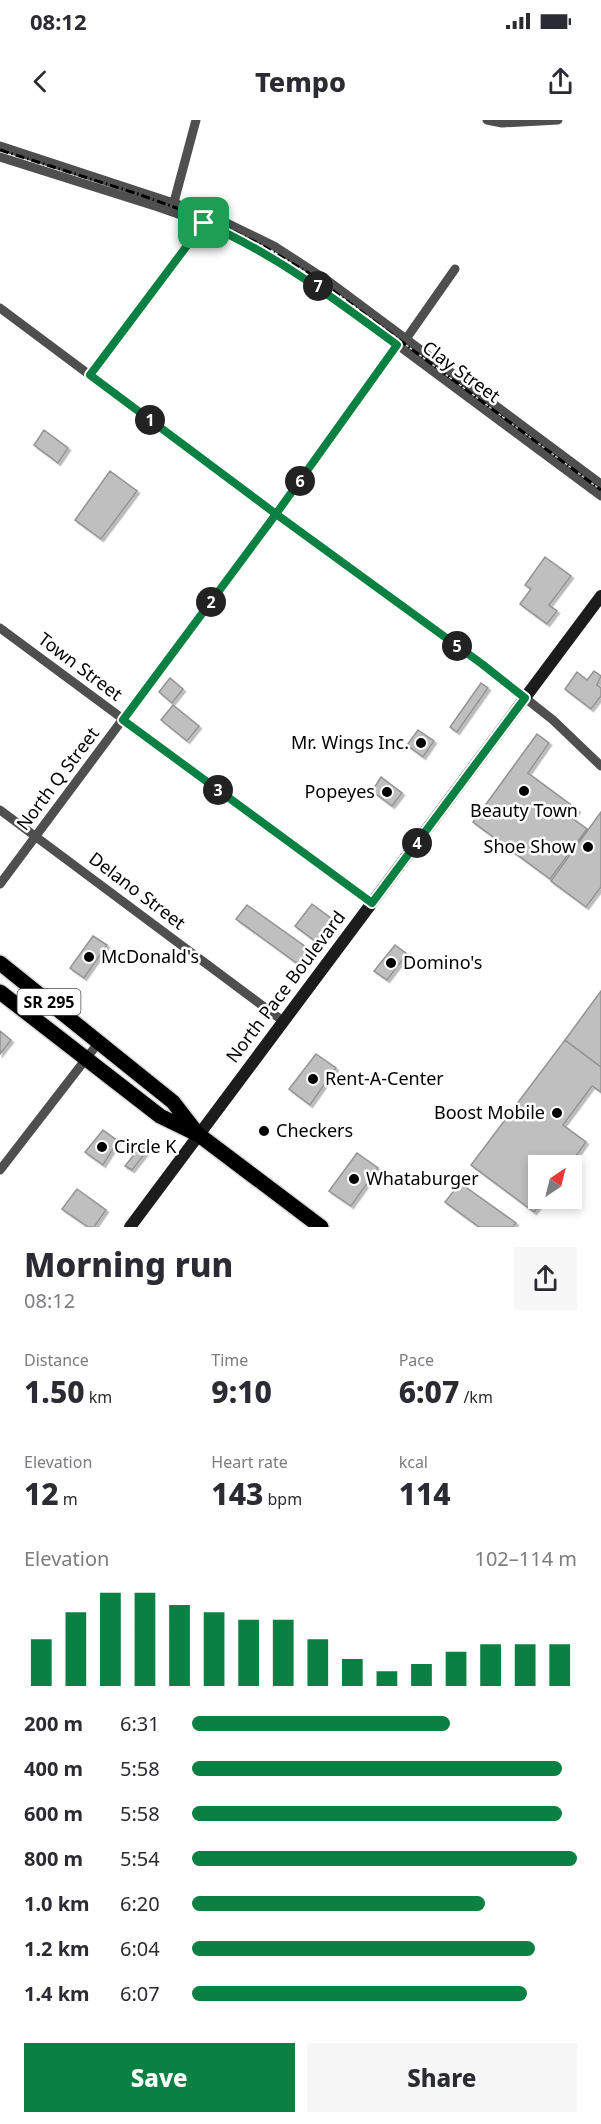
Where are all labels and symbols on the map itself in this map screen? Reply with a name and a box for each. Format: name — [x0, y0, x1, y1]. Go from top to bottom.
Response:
pin — [178, 197, 229, 248]
pin: 7 — [303, 271, 333, 301]
street label: Clay Street — [418, 335, 506, 408]
pin: 1 — [135, 405, 165, 435]
pin: 6 — [285, 466, 315, 496]
pin: 2 — [196, 587, 226, 617]
street label: Town Street — [34, 627, 128, 706]
pin: 5 — [442, 631, 472, 661]
street label: North Q Street — [11, 722, 104, 835]
place label: Mr. Wings Inc. — [291, 730, 409, 754]
marker: Mr. Wings Inc. — [414, 736, 428, 750]
pin: 3 — [203, 775, 233, 805]
place label: Popeyes — [304, 779, 375, 803]
marker: Beauty Town — [517, 784, 531, 798]
marker: Popeyes — [380, 785, 394, 799]
place label: Beauty Town — [470, 798, 578, 822]
pin: 4 — [402, 828, 432, 858]
place label: Shoe Show — [484, 834, 576, 858]
marker: Shoe Show — [581, 840, 595, 854]
street label: Delano Street — [84, 846, 191, 935]
street label: North Pace Boulevard — [220, 906, 350, 1067]
place label: McDonald's — [101, 944, 199, 968]
marker: McDonald's — [82, 950, 96, 964]
place label: Domino's — [403, 950, 482, 974]
marker: Domino's — [384, 956, 398, 970]
road number: SR 295 — [17, 989, 80, 1015]
place label: Rent-A-Center — [325, 1066, 444, 1090]
marker: Rent-A-Center — [306, 1072, 320, 1086]
place label: Boost Mobile — [434, 1100, 545, 1124]
marker: Boost Mobile — [550, 1106, 564, 1120]
place label: Checkers — [276, 1118, 353, 1142]
marker: Checkers — [257, 1124, 271, 1138]
place label: Circle K — [114, 1134, 177, 1158]
marker: Circle K — [95, 1140, 109, 1154]
north arrow — [528, 1155, 582, 1209]
place label: Whataburger — [366, 1166, 479, 1190]
marker: Whataburger — [347, 1172, 361, 1186]

